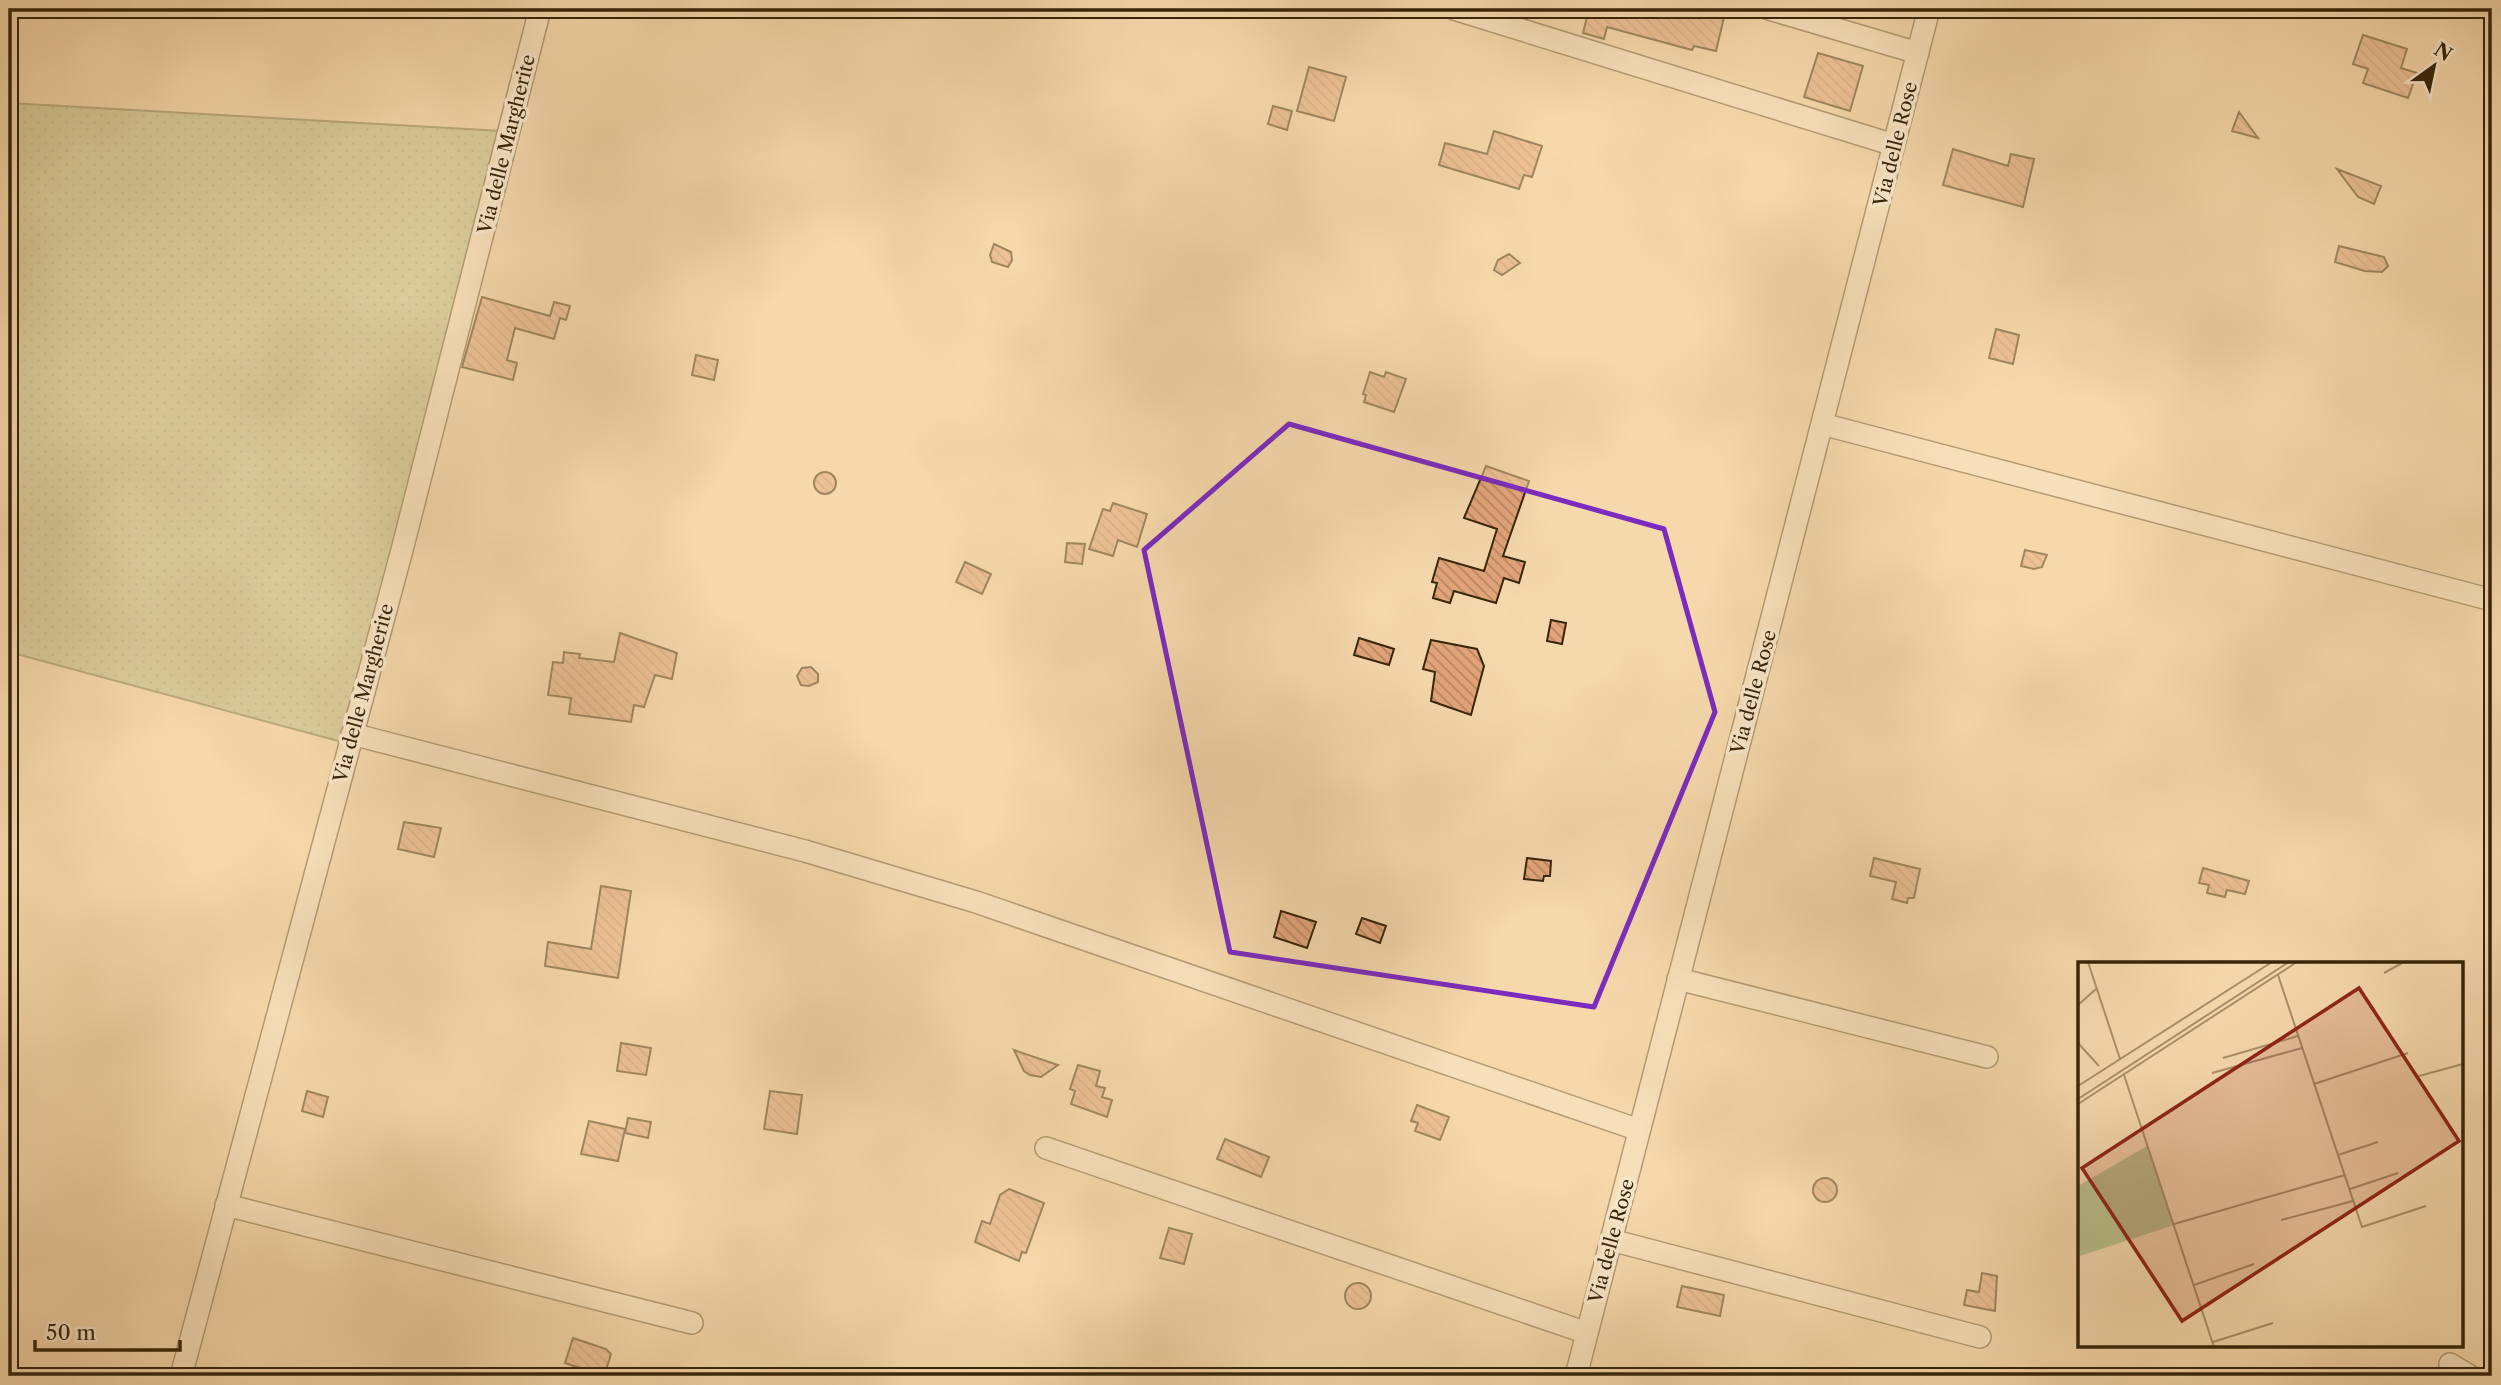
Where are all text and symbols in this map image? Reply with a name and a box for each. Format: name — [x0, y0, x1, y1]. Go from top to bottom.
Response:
north arrow — [2400, 32, 2470, 102]
text: N — [2430, 38, 2456, 66]
street label: Via delle Margherite — [473, 52, 540, 237]
street label: Via delle Rose — [1869, 79, 1922, 210]
street label: Via delle Margherite — [328, 601, 398, 786]
street label: Via delle Rose — [1726, 627, 1781, 758]
inset map — [2078, 962, 2462, 1346]
street label: Via delle Rose — [1584, 1176, 1639, 1307]
scale bar — [35, 1308, 180, 1352]
text: 50 m — [46, 1320, 96, 1345]

